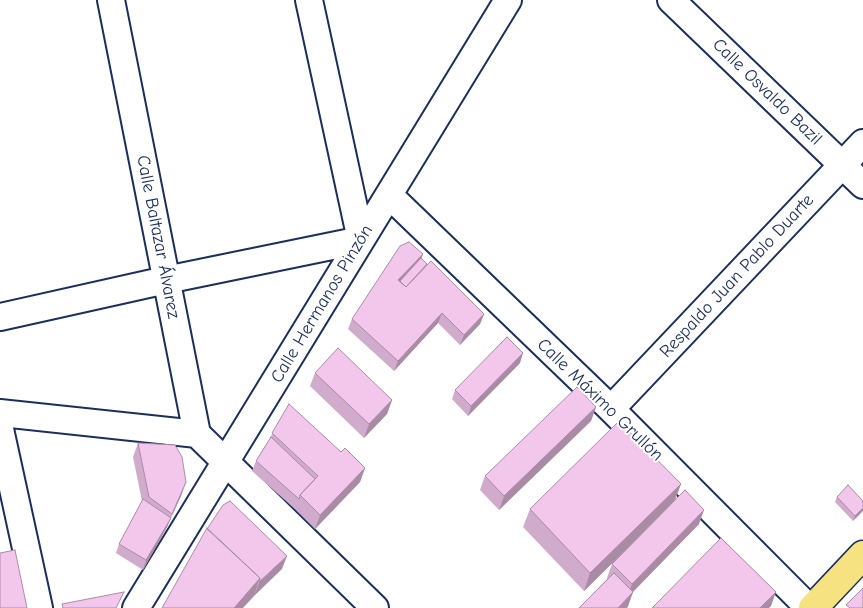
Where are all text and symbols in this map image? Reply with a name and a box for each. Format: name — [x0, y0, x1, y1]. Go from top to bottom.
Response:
street label: Calle Osvaldo Bazil — [708, 34, 826, 150]
street label: Calle Baltazar Álvarez — [132, 154, 184, 320]
street label: Respaldo Juan Pablo Duarte — [655, 190, 819, 362]
street label: Calle Hermanos Pinzón — [266, 221, 378, 387]
street label: Calle Máximo Grullón — [532, 334, 668, 466]

